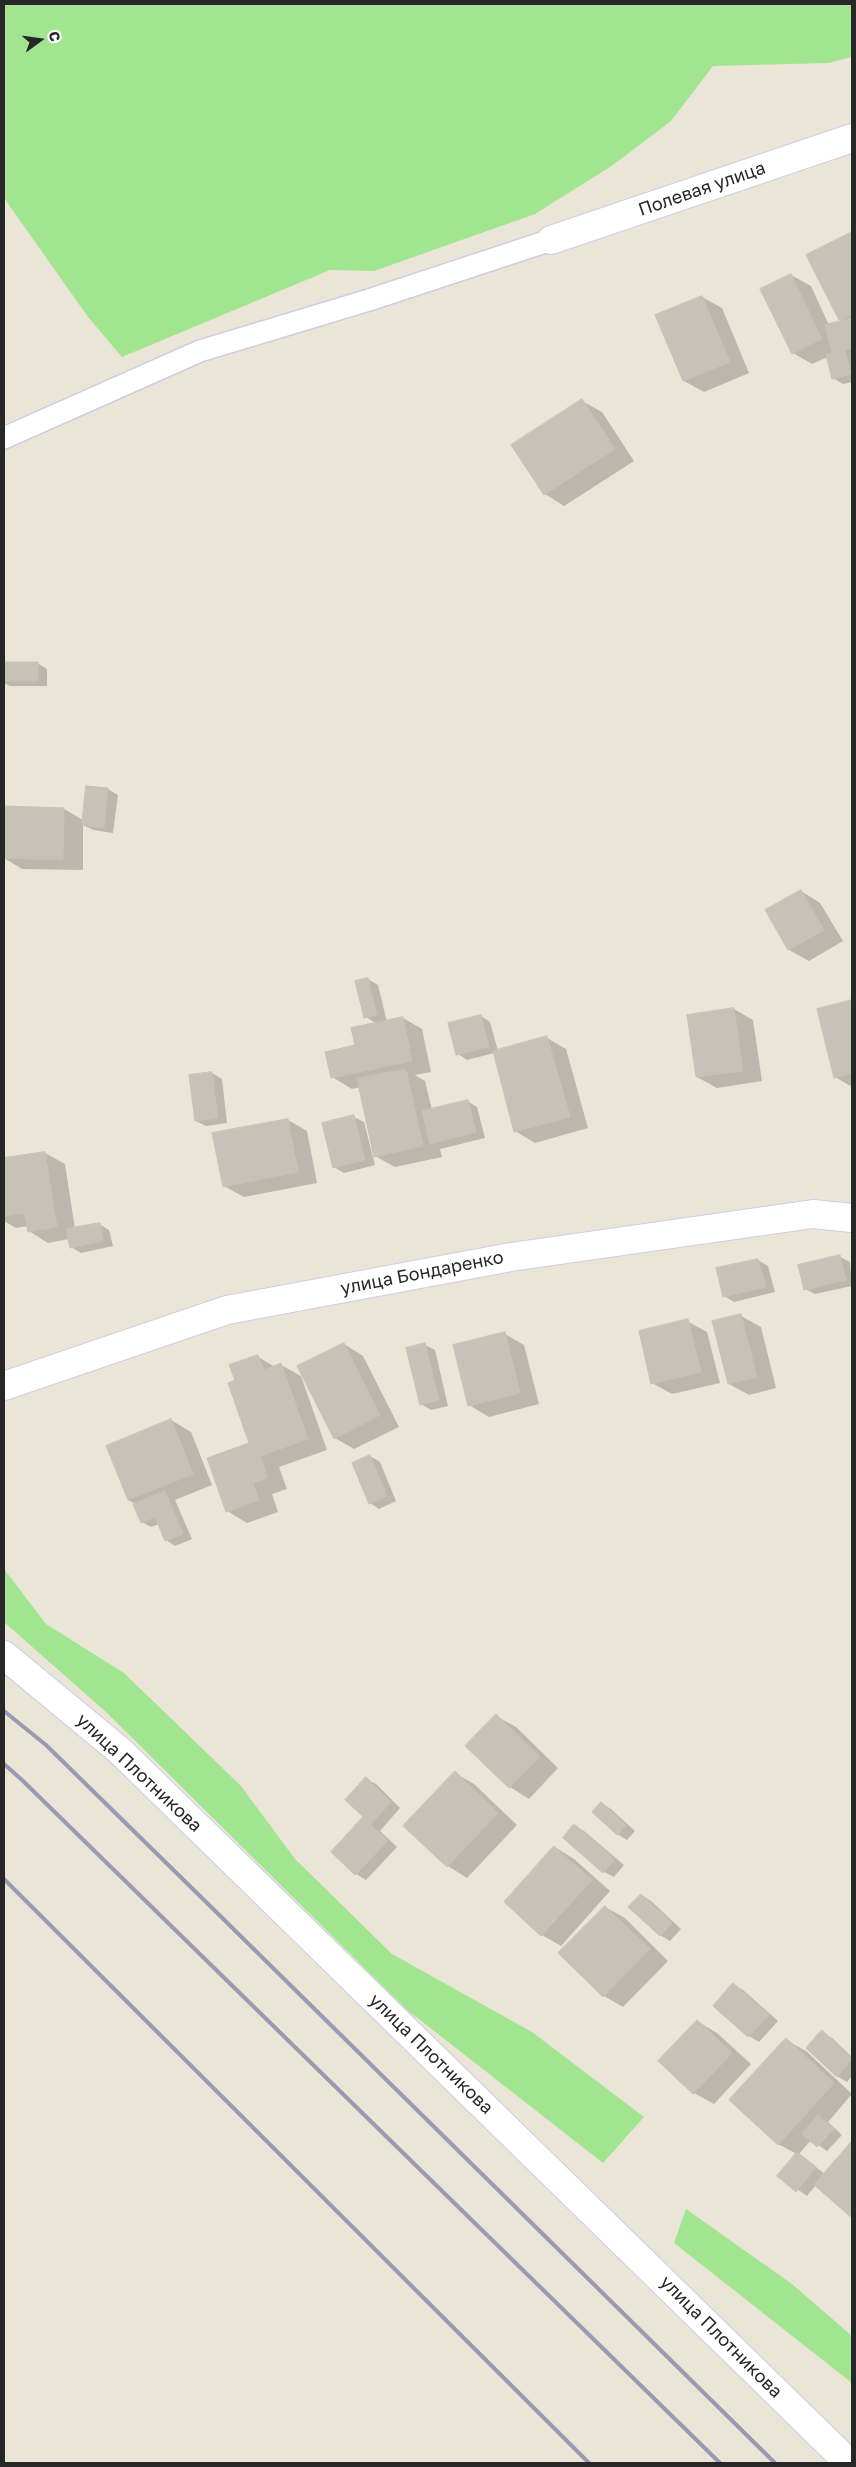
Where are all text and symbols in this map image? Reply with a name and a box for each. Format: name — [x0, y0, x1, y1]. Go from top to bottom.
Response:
north arrow — [15, 15, 65, 65]
text: С — [46, 29, 64, 43]
street label: Полевая улица — [636, 157, 768, 221]
street label: улица Бондаренко — [339, 1247, 505, 1299]
street label: улица Плотникова — [72, 1709, 206, 1837]
street label: улица Плотникова — [365, 1989, 497, 2119]
street label: улица Плотникова — [655, 2271, 787, 2403]

